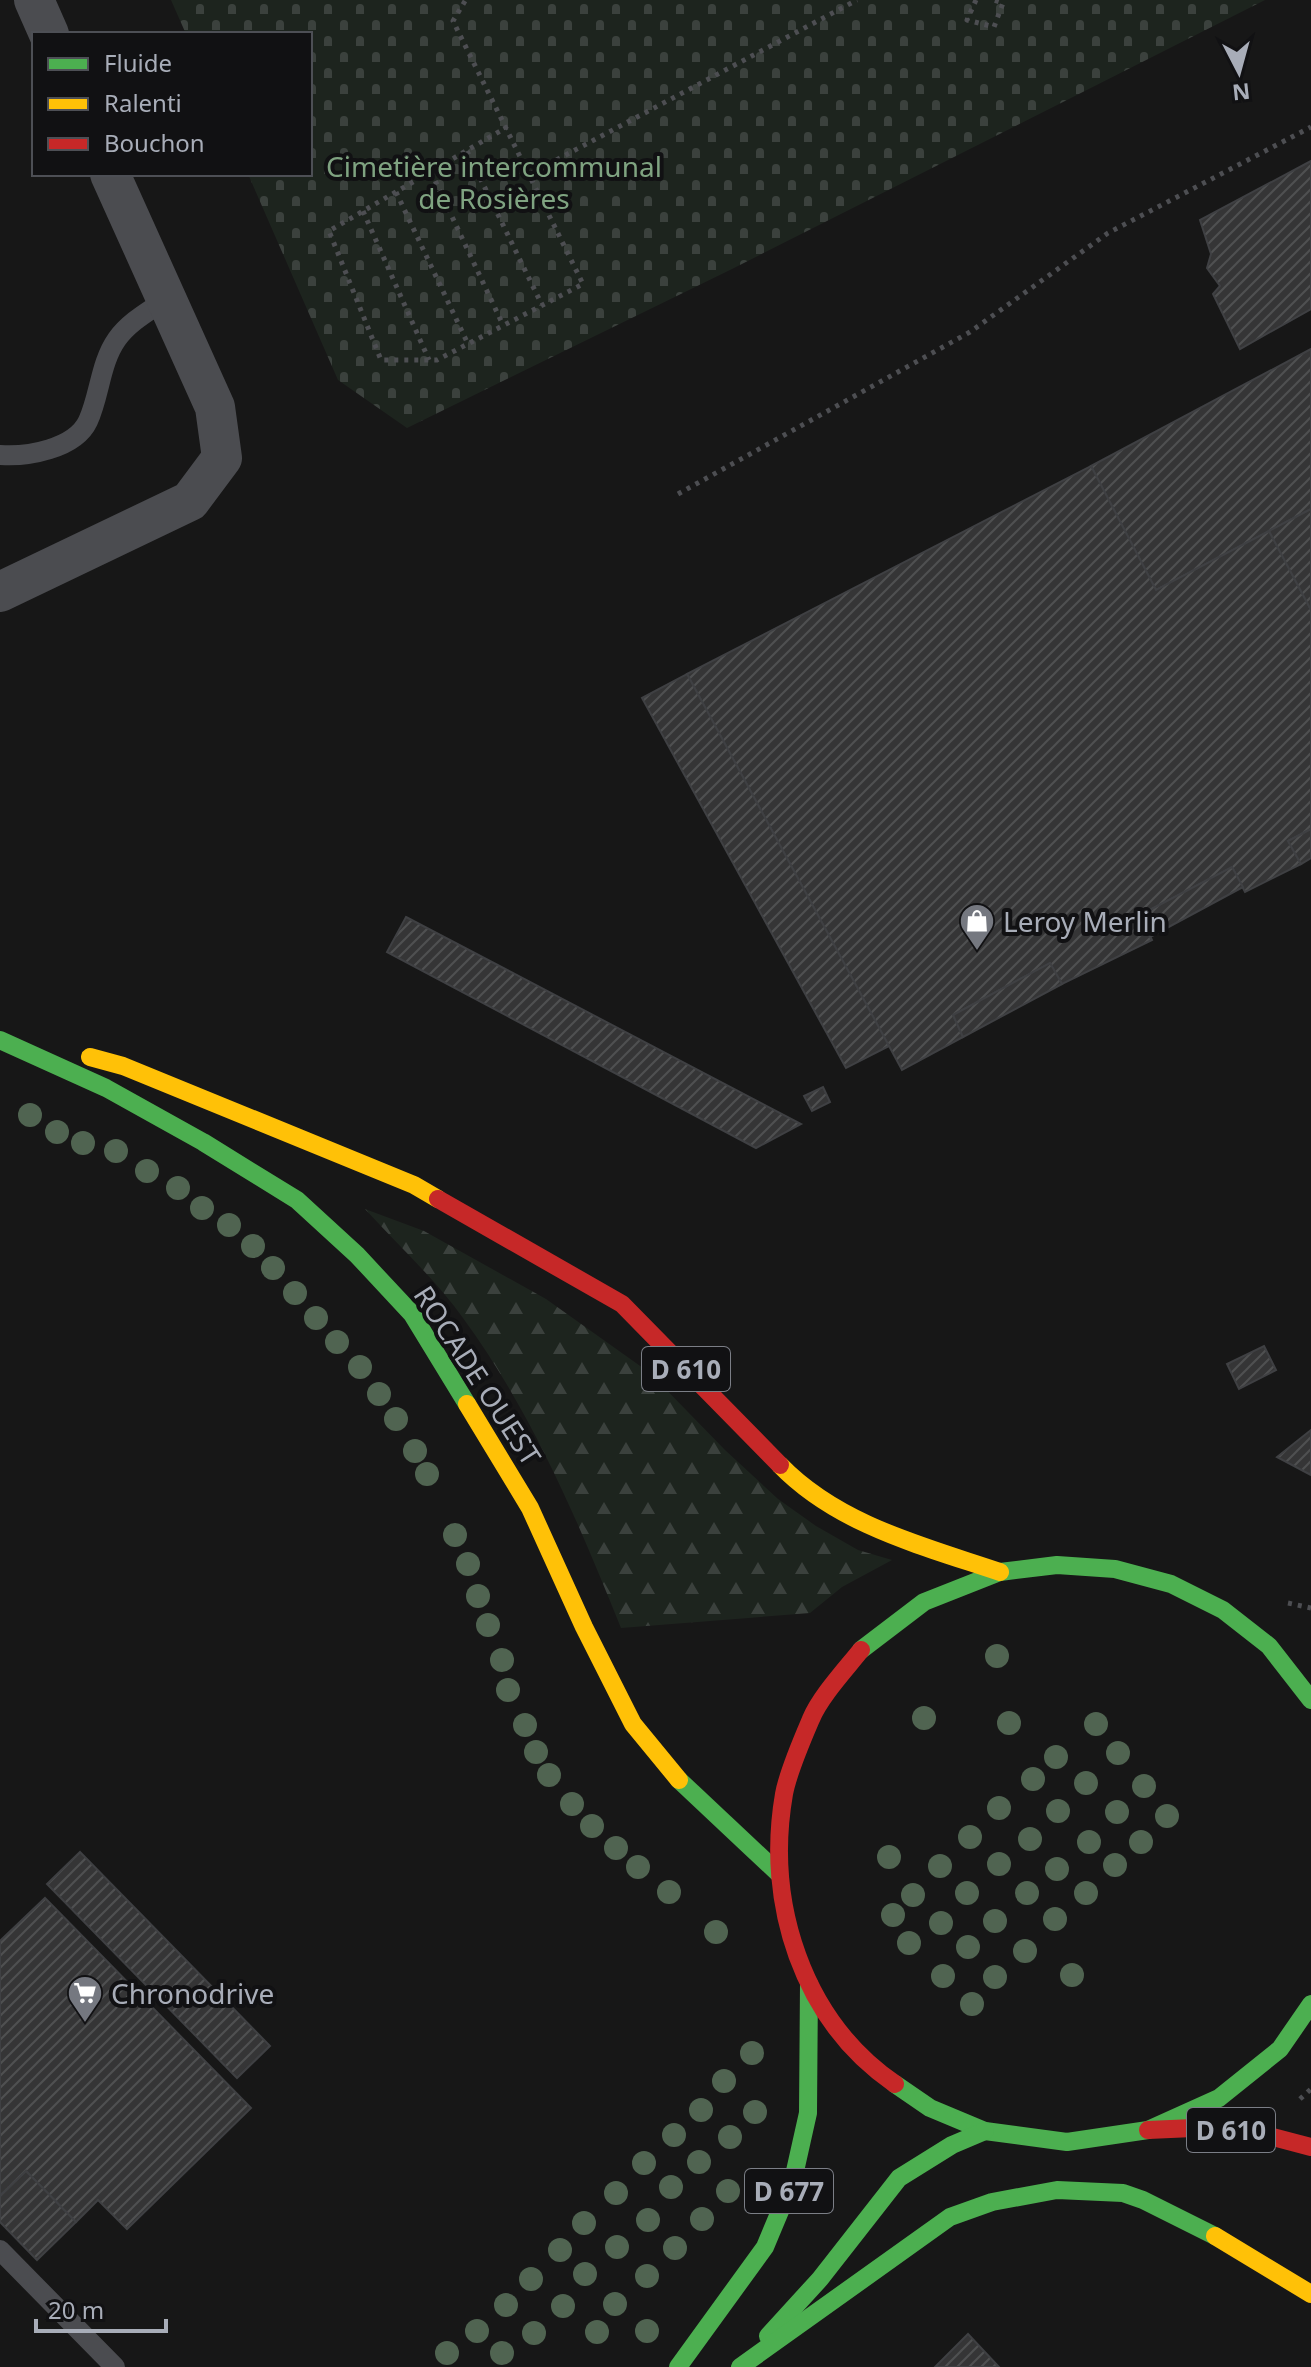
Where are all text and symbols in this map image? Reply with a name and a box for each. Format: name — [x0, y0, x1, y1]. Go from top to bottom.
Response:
legend — [32, 32, 312, 176]
north arrow — [1199, 32, 1279, 112]
text: Fluide — [104, 46, 172, 79]
text: N — [1231, 77, 1252, 109]
text: Ralenti — [104, 86, 182, 119]
text: Bouchon — [104, 126, 205, 159]
park label: Cimetière intercommunal de Rosières — [326, 147, 662, 217]
shop icon: Leroy Merlin — [958, 902, 996, 952]
place label: Leroy Merlin — [1003, 902, 1167, 940]
street label: ROCADE OUEST — [406, 1278, 551, 1473]
road number: D 610 — [642, 1347, 730, 1391]
supermarket icon: Chronodrive — [66, 1974, 104, 2024]
place label: Chronodrive — [111, 1974, 274, 2012]
road number: D 610 — [1187, 2108, 1275, 2152]
road number: D 677 — [745, 2169, 833, 2213]
scale bar — [36, 2283, 166, 2333]
text: 20 m — [48, 2293, 104, 2326]

